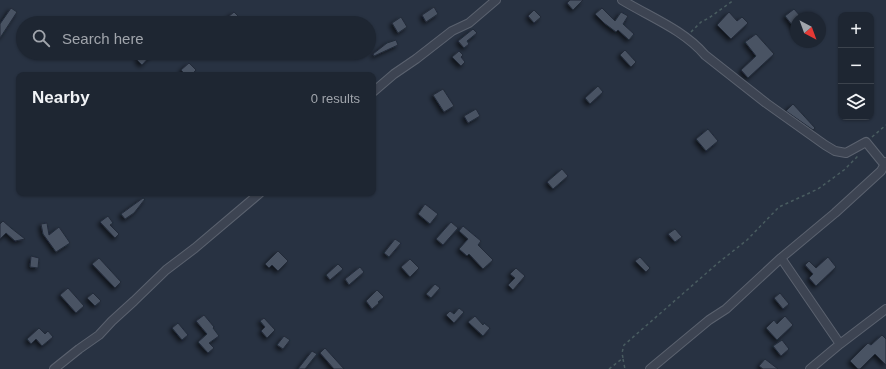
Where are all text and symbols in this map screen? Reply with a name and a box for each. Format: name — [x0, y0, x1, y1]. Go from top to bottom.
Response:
north arrow — [790, 12, 826, 48]
map controls — [838, 12, 874, 120]
button: + — [838, 12, 874, 48]
search box — [16, 16, 376, 60]
icon: search — [30, 27, 52, 49]
text: Search here — [62, 30, 144, 47]
button: − — [838, 48, 874, 84]
button: layers — [838, 84, 874, 120]
text: Nearby — [32, 88, 90, 107]
text: 0 results — [311, 91, 360, 106]

